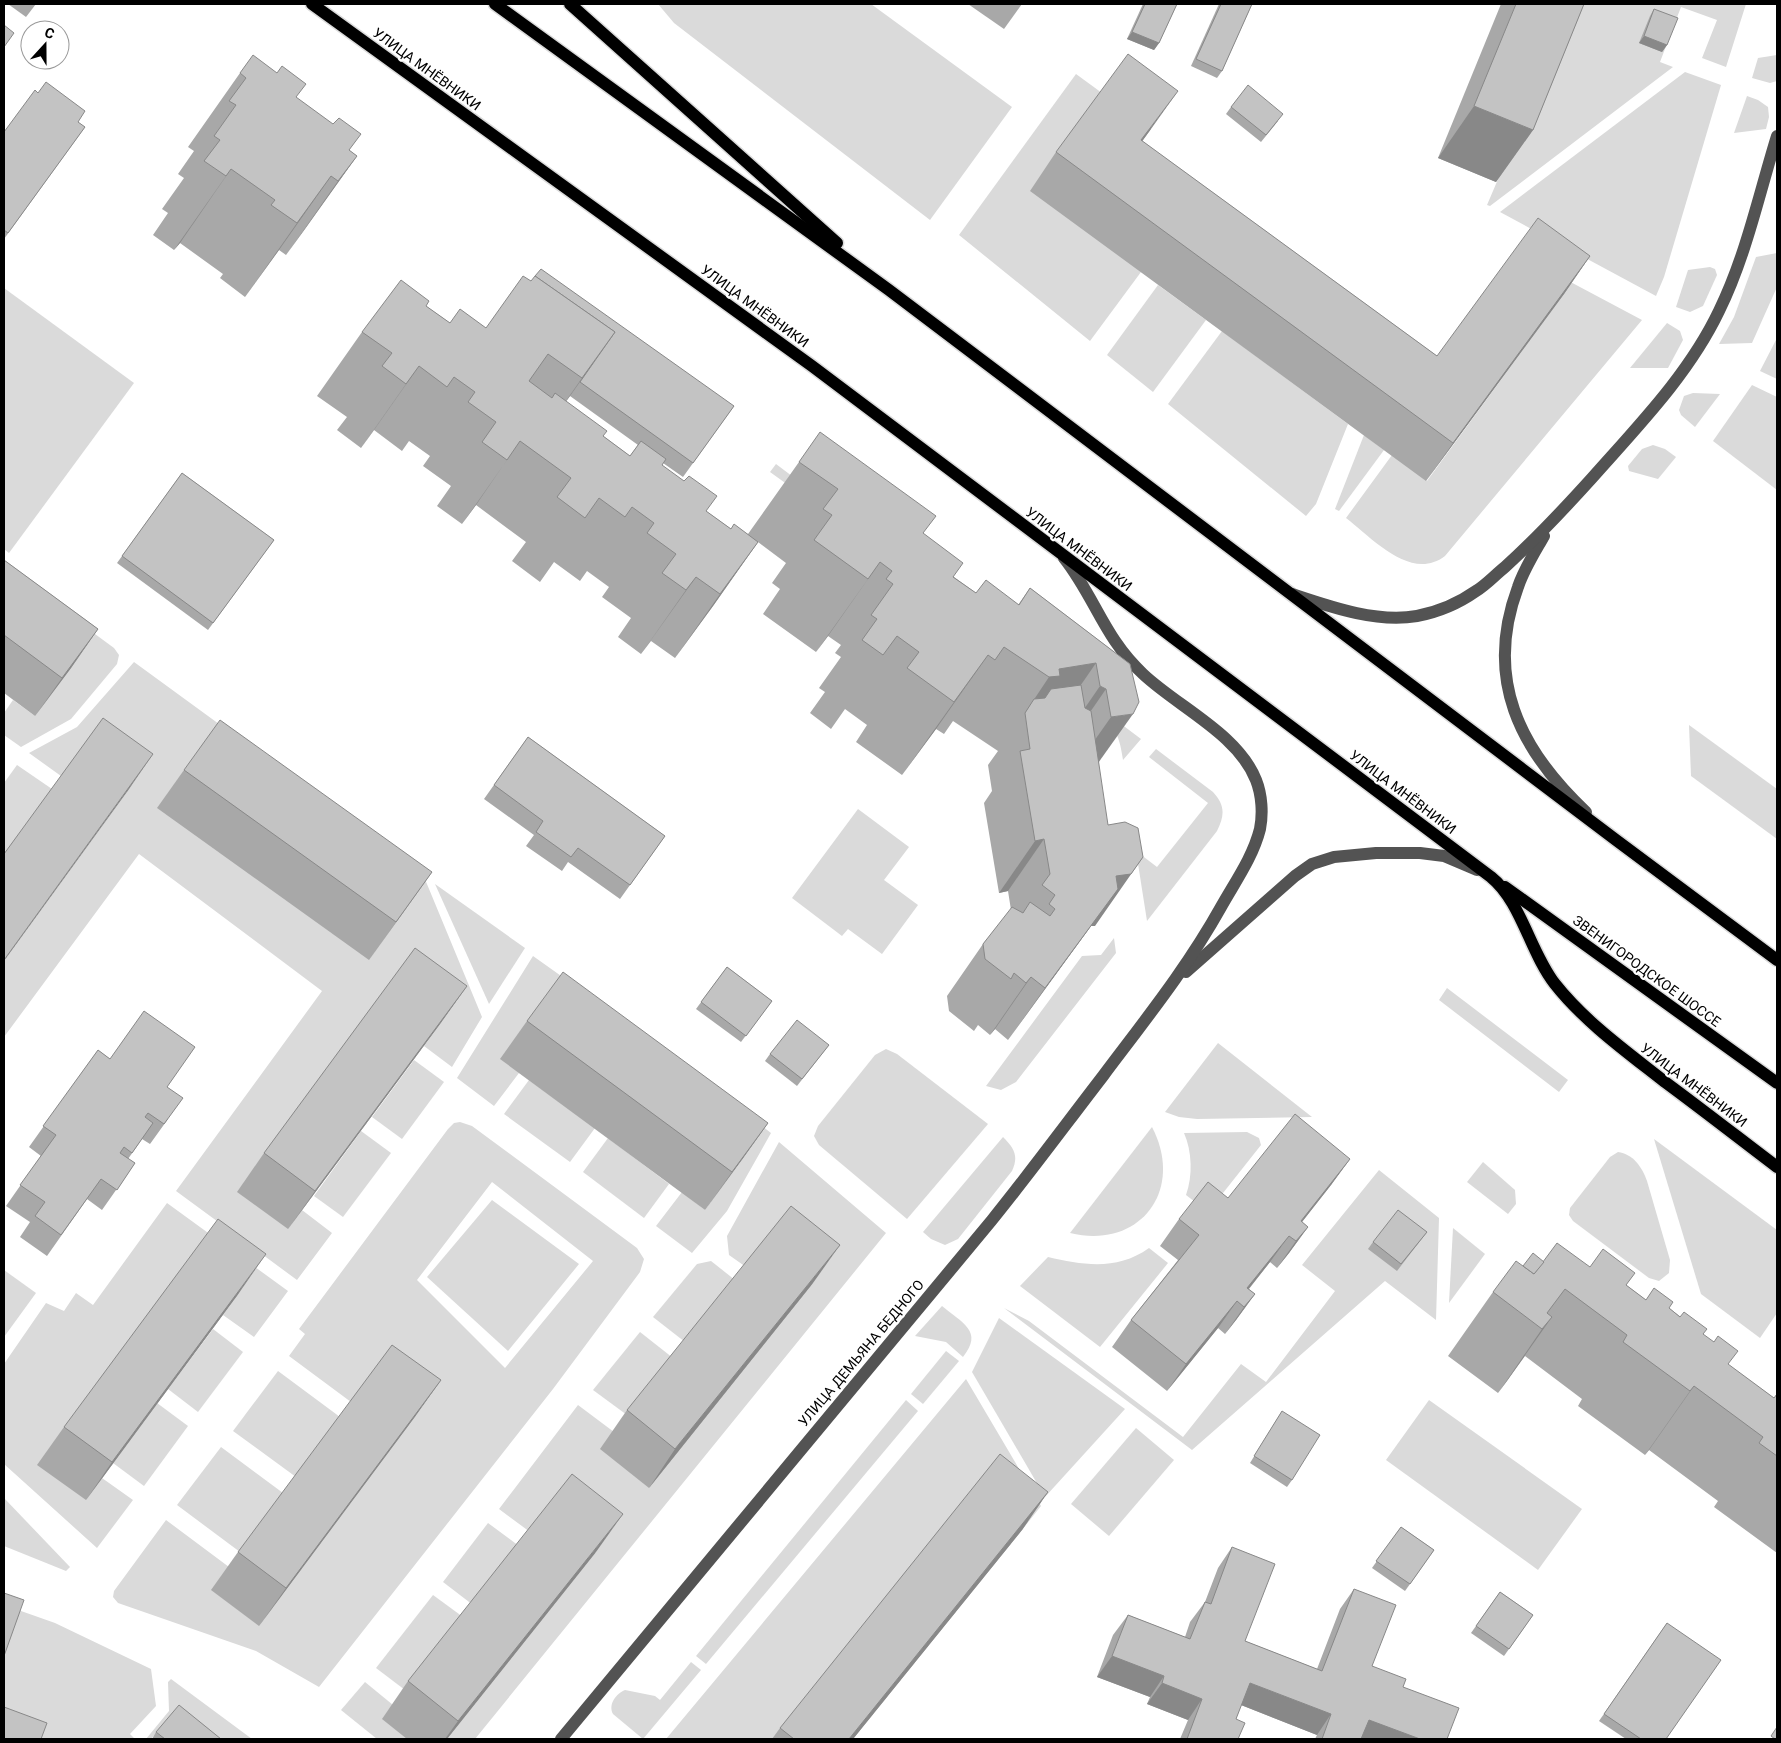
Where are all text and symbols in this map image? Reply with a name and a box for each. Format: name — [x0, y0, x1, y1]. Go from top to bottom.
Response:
north arrow — [20, 20, 70, 70]
text: С — [43, 24, 57, 42]
street label: УЛИЦА МНЁВНИКИ — [370, 25, 484, 113]
street label: УЛИЦА МНЁВНИКИ — [698, 262, 812, 350]
street label: УЛИЦА МНЁВНИКИ — [1023, 504, 1135, 594]
street label: УЛИЦА МНЁВНИКИ — [1347, 747, 1459, 837]
street label: ЗВЕНИГОРОДСКОЕ ШОССЕ — [1570, 912, 1724, 1030]
street label: УЛИЦА МНЁВНИКИ — [1638, 1040, 1750, 1130]
street label: УЛИЦА ДЕМЬЯНА БЕДНОГО — [795, 1276, 927, 1430]

